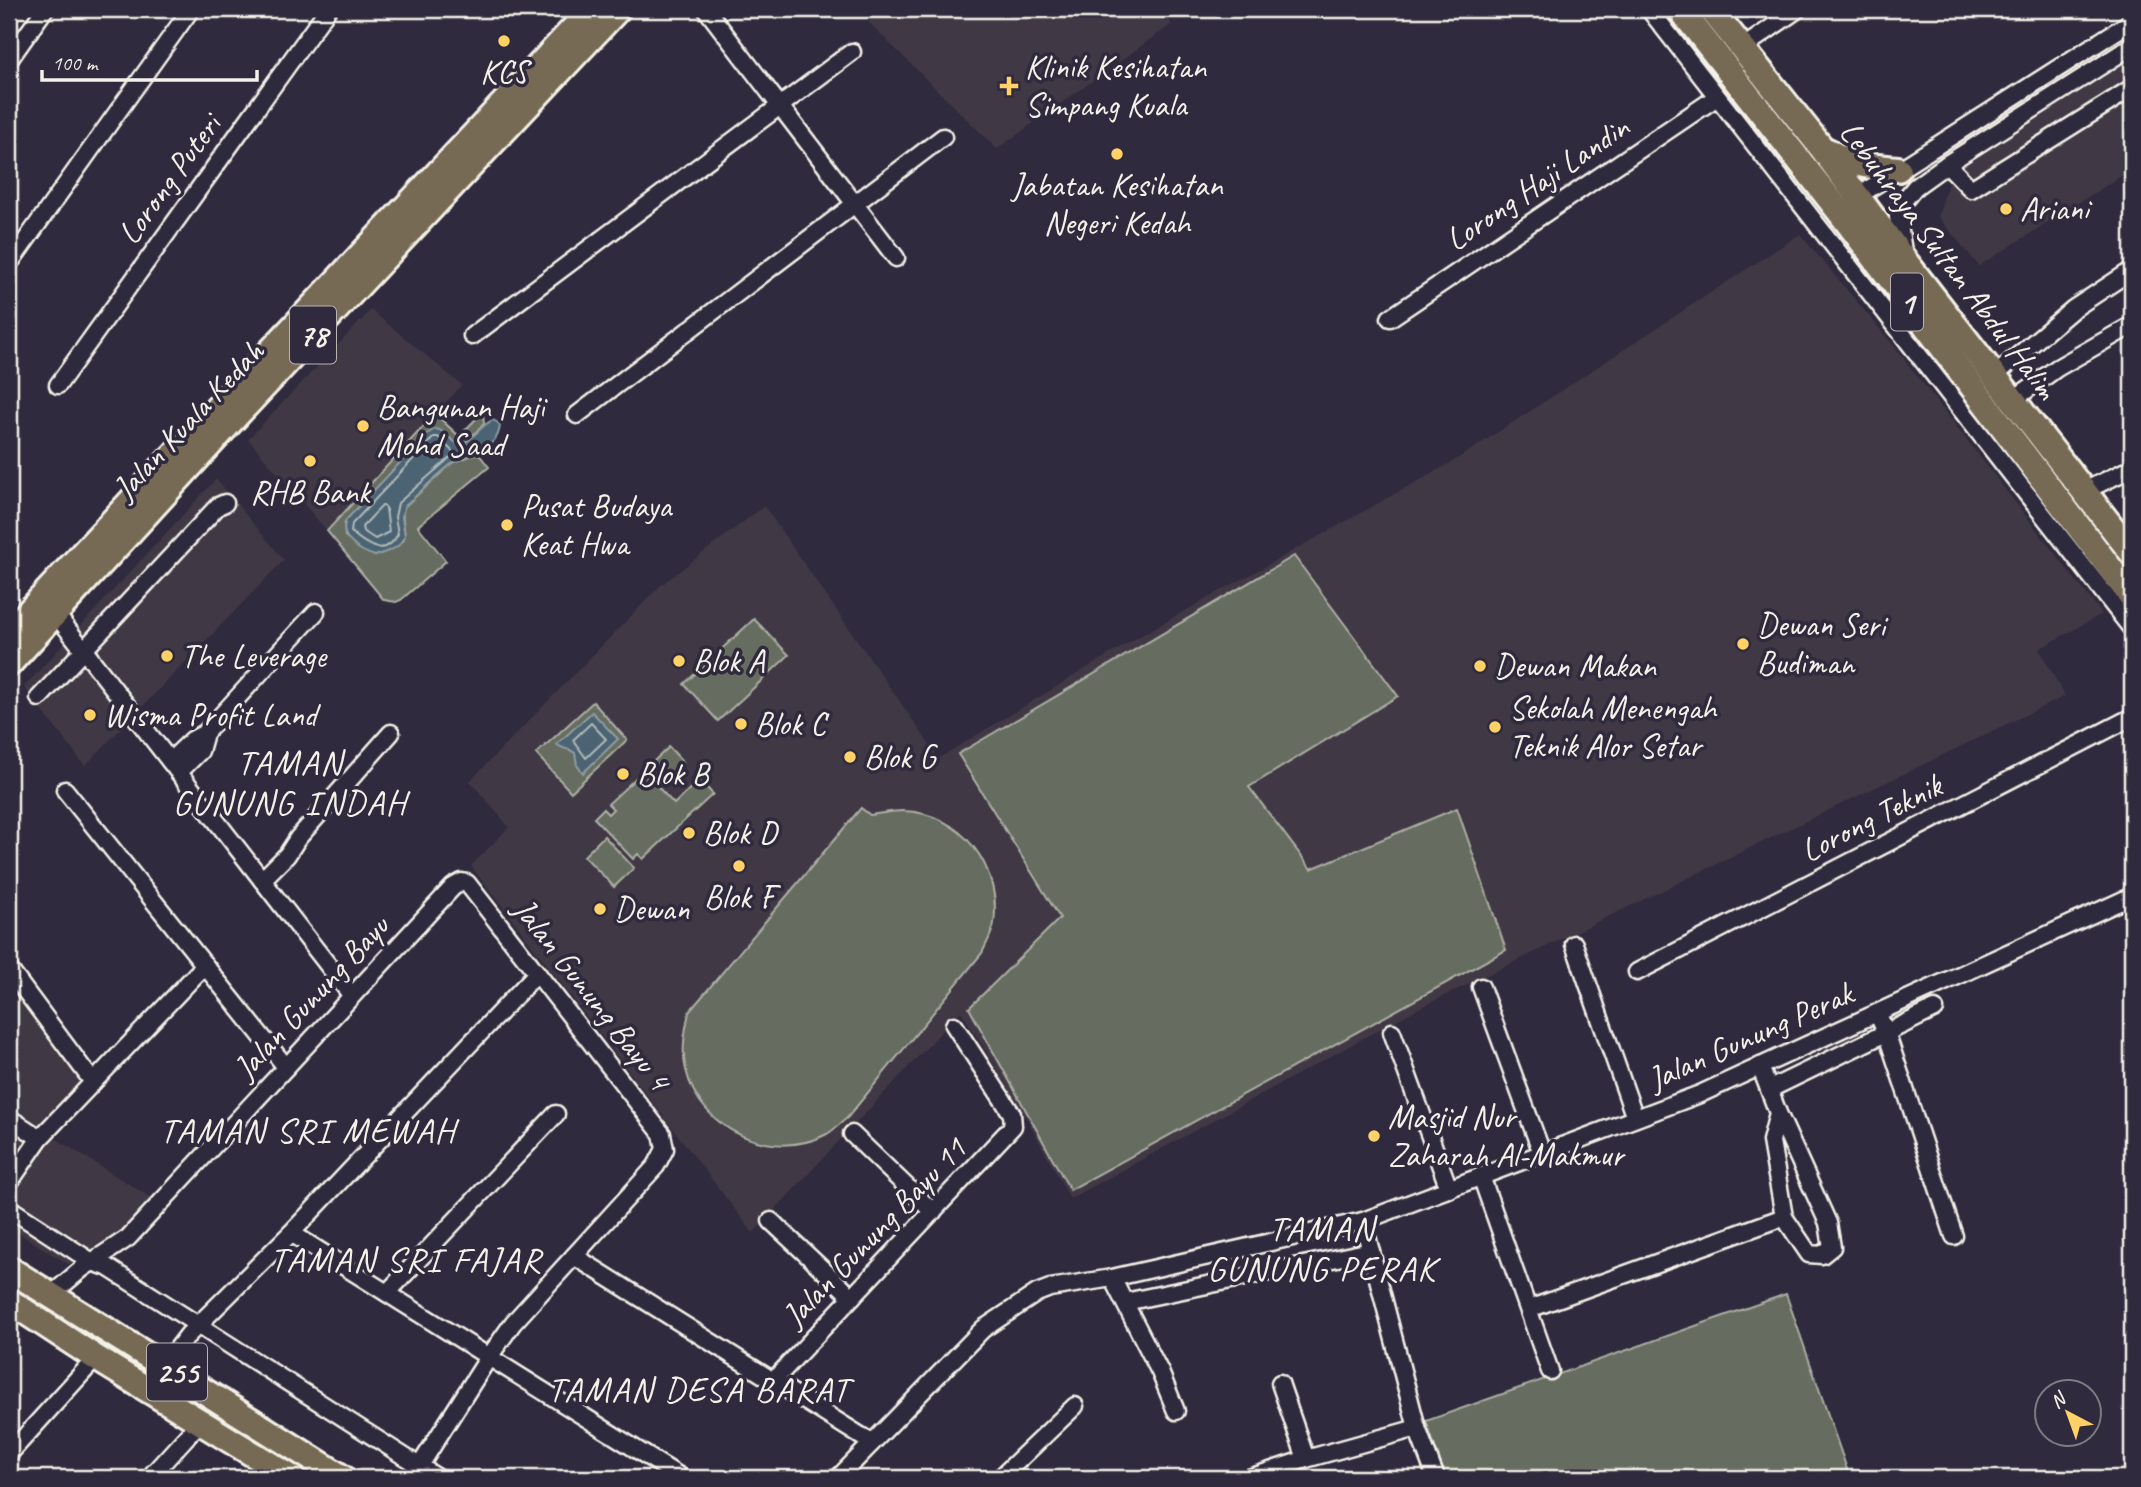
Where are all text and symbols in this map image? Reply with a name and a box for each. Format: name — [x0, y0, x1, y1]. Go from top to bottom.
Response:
marker: KCS — [496, 33, 512, 49]
scale bar — [42, 38, 257, 82]
place label: Klinik Kesihatan Simpang Kuala — [1025, 46, 1207, 126]
text: 100 m — [52, 50, 99, 76]
place label: KCS — [480, 51, 533, 93]
marker: Klinik Kesihatan Simpang Kuala — [999, 76, 1019, 96]
street label: Lorong Puteri — [108, 103, 232, 252]
street label: Lorong Haji Landin — [1437, 105, 1638, 260]
street label: Lebuhraya Sultan Abdul Halim — [1830, 112, 2068, 409]
marker: Jabatan Kesihatan Negeri Kedah — [1109, 146, 1125, 162]
place label: Jabatan Kesihatan Negeri Kedah — [1009, 164, 1224, 244]
place label: Ariani — [2020, 188, 2093, 230]
marker: Ariani — [1998, 201, 2014, 217]
road number: 1 — [1891, 274, 1923, 330]
road number: 78 — [290, 306, 336, 363]
street label: Jalan Kuala Kedah — [102, 330, 274, 510]
place label: Bangunan Haji Mohd Saad — [377, 386, 548, 466]
marker: Bangunan Haji Mohd Saad — [355, 418, 371, 434]
marker: RHB Bank — [302, 453, 318, 469]
place label: RHB Bank — [250, 471, 372, 513]
place label: Pusat Budaya Keat Hwa — [521, 485, 673, 565]
marker: Pusat Budaya Keat Hwa — [499, 517, 515, 533]
place label: Dewan Seri Budiman — [1757, 604, 1889, 684]
place label: The Leverage — [181, 635, 328, 677]
marker: Dewan Seri Budiman — [1735, 636, 1751, 652]
place label: Blok A — [693, 640, 766, 682]
place label: Dewan Makan — [1494, 645, 1657, 687]
marker: The Leverage — [159, 648, 175, 664]
marker: Blok A — [671, 653, 687, 669]
marker: Dewan Makan — [1472, 658, 1488, 674]
place label: Sekolah Menengah Teknik Alor Setar — [1509, 687, 1718, 767]
place label: Wisma Profit Land — [104, 694, 322, 736]
place label: Blok C — [755, 703, 830, 745]
marker: Wisma Profit Land — [82, 707, 98, 723]
marker: Blok C — [733, 716, 749, 732]
marker: Sekolah Menengah Teknik Alor Setar — [1487, 719, 1503, 735]
place label: Blok G — [864, 736, 939, 778]
district label: TAMAN GUNUNG INDAH — [173, 740, 410, 825]
marker: Blok G — [842, 749, 858, 765]
place label: Blok B — [637, 753, 711, 795]
street label: Lorong Teknik — [1793, 764, 1950, 871]
marker: Blok B — [615, 766, 631, 782]
place label: Blok D — [703, 812, 780, 854]
marker: Blok D — [681, 825, 697, 841]
marker: Blok F — [731, 858, 747, 874]
place label: Blok F — [704, 876, 782, 918]
street label: Jalan Gunung Bayu 4 — [503, 888, 682, 1101]
place label: Dewan — [614, 888, 689, 930]
marker: Dewan — [592, 901, 608, 917]
street label: Jalan Gunung Bayu — [223, 905, 399, 1090]
street label: Jalan Gunung Perak — [1639, 971, 1862, 1101]
place label: Masjid Nur Zaharah Al-Makmur — [1388, 1096, 1626, 1176]
district label: TAMAN SRI MEWAH — [160, 1108, 460, 1153]
street label: Jalan Gunung Bayu 11 — [771, 1127, 977, 1337]
marker: Masjid Nur Zaharah Al-Makmur — [1366, 1128, 1382, 1144]
district label: TAMAN GUNUNG PERAK — [1207, 1206, 1441, 1291]
district label: TAMAN SRI FAJAR — [270, 1237, 544, 1282]
road number: 255 — [147, 1344, 207, 1400]
district label: TAMAN DESA BARAT — [548, 1367, 855, 1412]
north arrow — [2032, 1378, 2102, 1448]
text: N — [2045, 1386, 2072, 1414]

